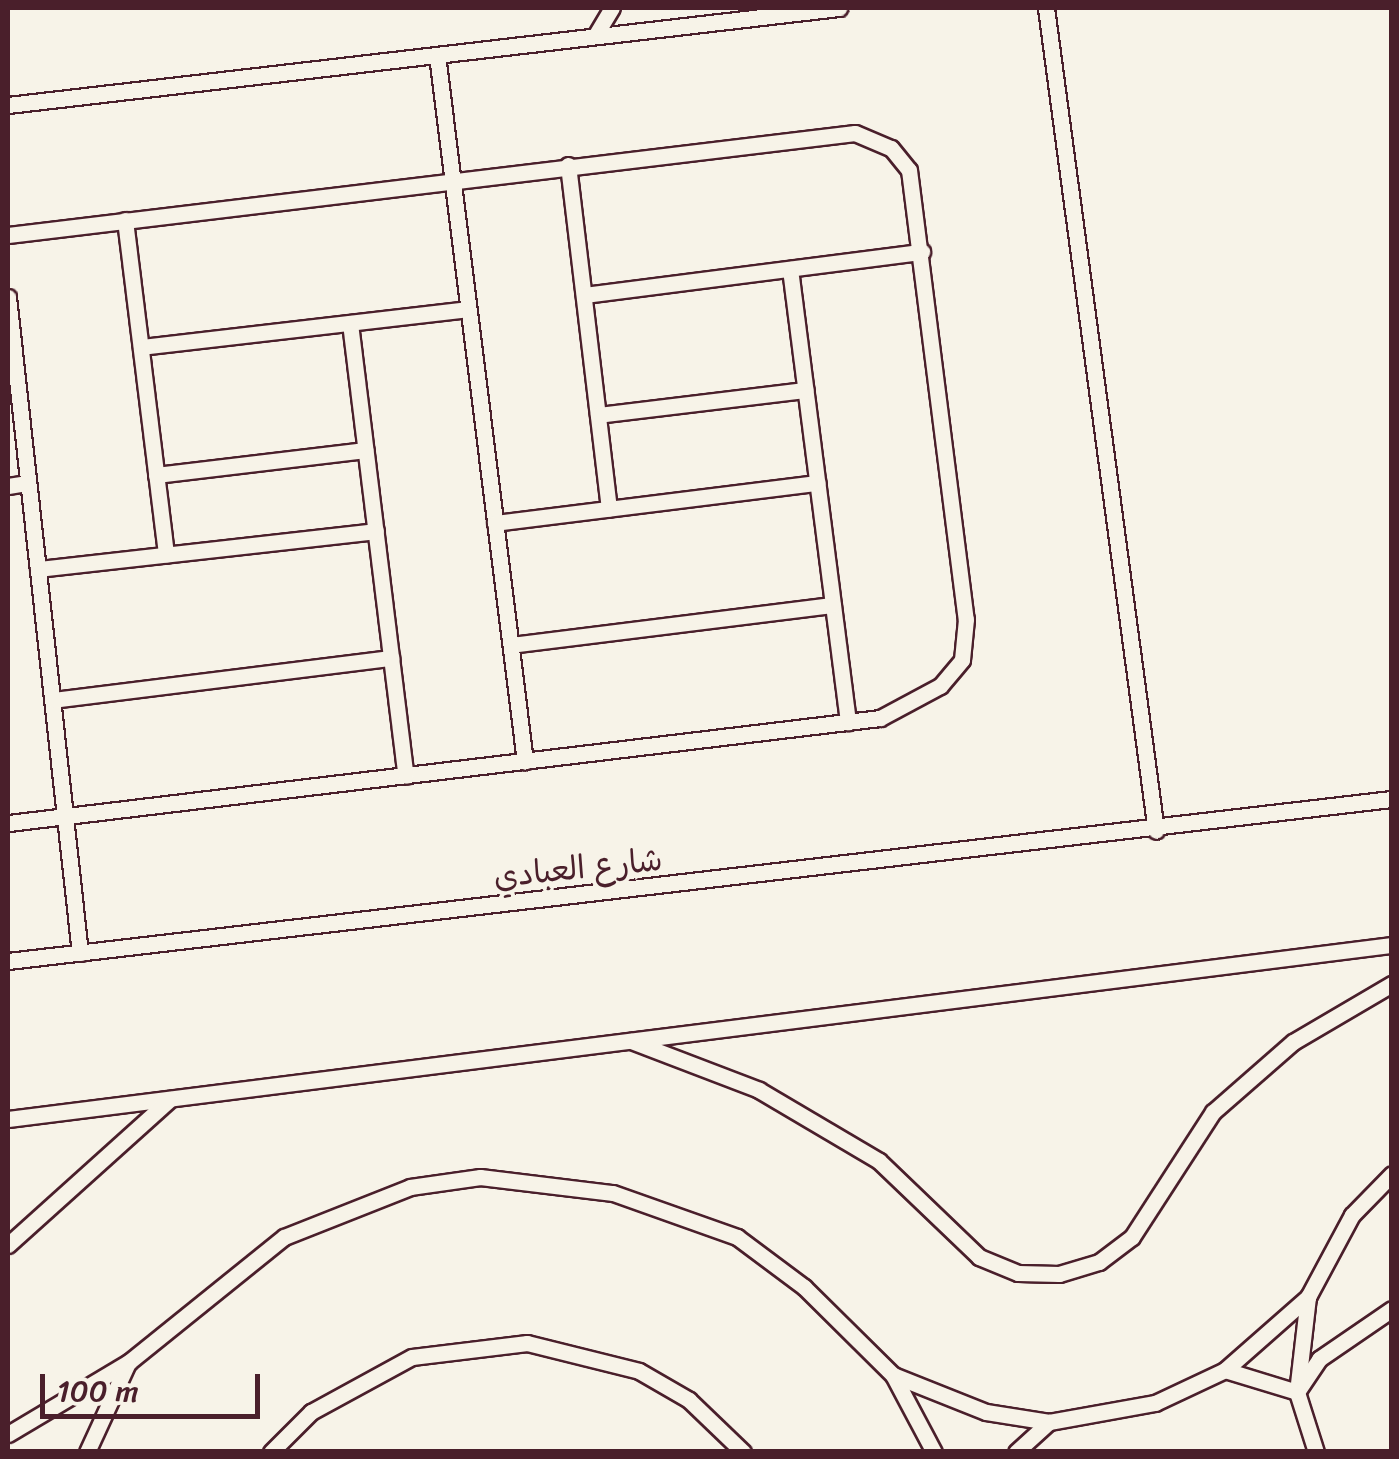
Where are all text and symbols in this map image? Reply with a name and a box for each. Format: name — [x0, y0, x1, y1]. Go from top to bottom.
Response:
street label: شارع العبادي — [492, 841, 664, 897]
scale bar — [45, 1354, 265, 1416]
text: 100 m — [57, 1364, 139, 1418]

